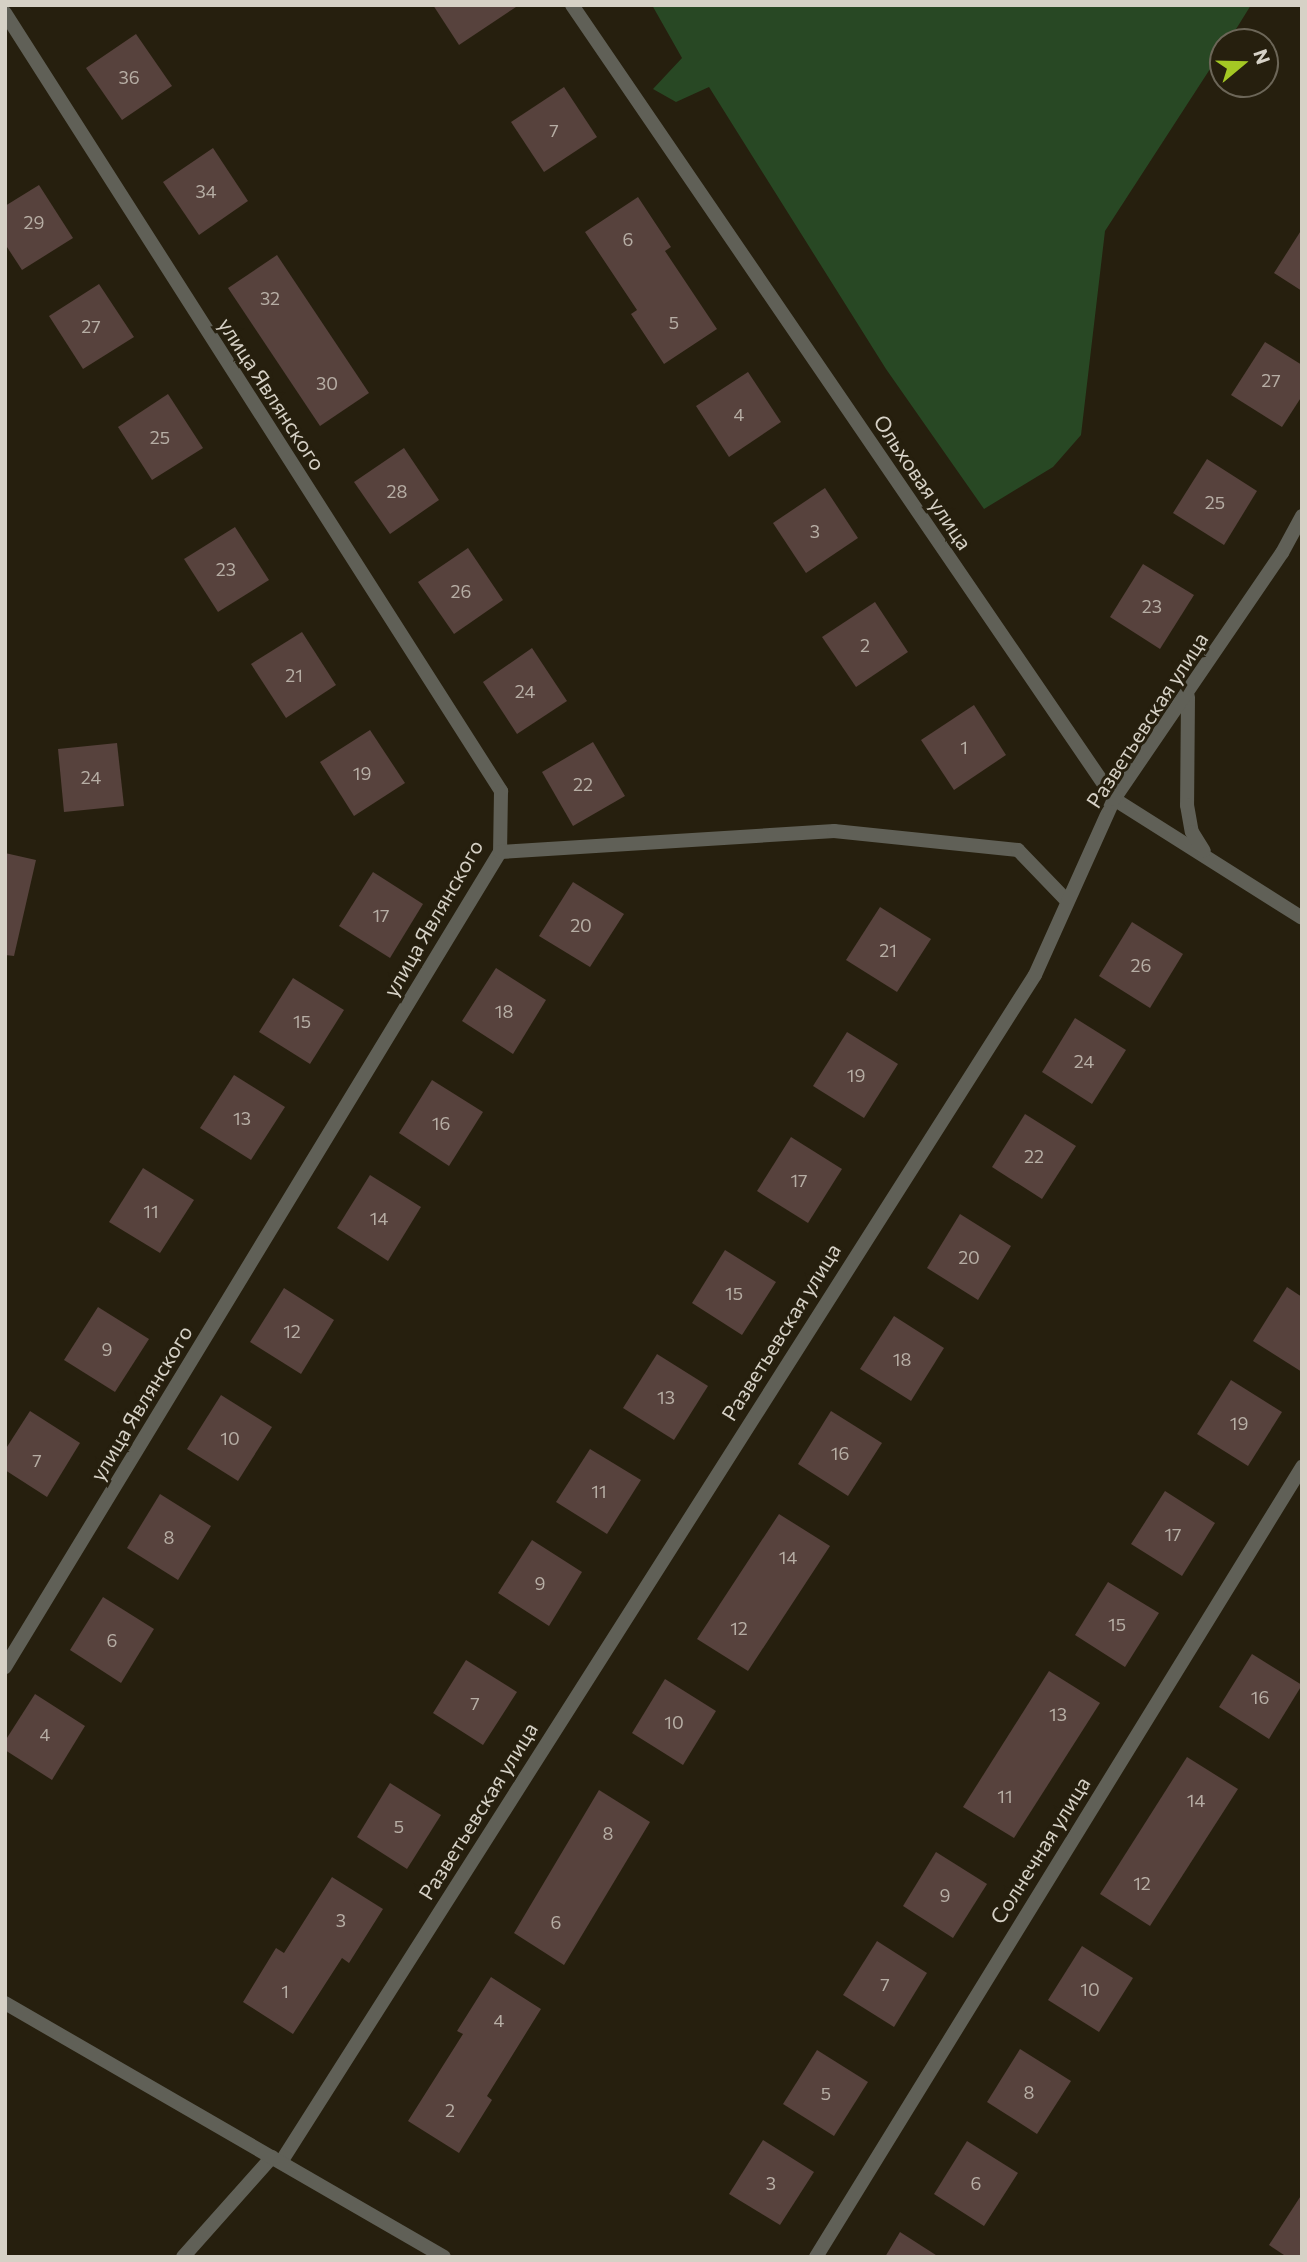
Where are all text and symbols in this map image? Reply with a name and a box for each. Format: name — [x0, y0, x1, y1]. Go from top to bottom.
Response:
north arrow — [1209, 28, 1279, 98]
text: N — [1249, 46, 1276, 67]
house number: 36 — [118, 66, 140, 88]
house number: 7 — [549, 119, 559, 141]
house number: 34 — [195, 180, 217, 202]
house number: 29 — [24, 211, 44, 233]
house number: 6 — [623, 228, 633, 250]
house number: 32 — [260, 287, 280, 309]
house number: 5 — [669, 311, 679, 333]
street label: улица Являнского — [213, 313, 331, 475]
house number: 27 — [81, 315, 101, 337]
house number: 27 — [1261, 369, 1281, 391]
house number: 30 — [316, 372, 338, 394]
house number: 4 — [734, 403, 744, 425]
street label: Ольховая улица — [869, 410, 977, 554]
house number: 25 — [150, 426, 170, 448]
house number: 28 — [387, 480, 407, 502]
house number: 25 — [1205, 491, 1225, 513]
house number: 3 — [810, 520, 820, 542]
house number: 23 — [216, 558, 236, 580]
house number: 26 — [451, 580, 471, 602]
house number: 23 — [1142, 595, 1162, 617]
street label: Разветьевская улица — [1081, 627, 1213, 813]
house number: 2 — [860, 634, 870, 656]
house number: 21 — [285, 664, 303, 686]
house number: 24 — [515, 680, 535, 702]
house number: 1 — [960, 736, 968, 758]
house number: 19 — [353, 762, 371, 784]
house number: 24 — [81, 766, 101, 788]
house number: 22 — [573, 773, 593, 795]
street label: улица Являнского — [378, 835, 488, 1001]
house number: 17 — [372, 904, 390, 926]
house number: 20 — [570, 914, 592, 936]
house number: 21 — [879, 939, 897, 961]
house number: 26 — [1131, 954, 1151, 976]
house number: 18 — [495, 1000, 513, 1022]
house number: 15 — [293, 1010, 311, 1032]
house number: 24 — [1074, 1050, 1094, 1072]
house number: 19 — [847, 1064, 865, 1086]
house number: 13 — [233, 1107, 251, 1129]
house number: 16 — [432, 1112, 450, 1134]
house number: 22 — [1024, 1145, 1044, 1167]
house number: 17 — [790, 1169, 808, 1191]
house number: 11 — [143, 1200, 159, 1222]
house number: 14 — [370, 1207, 388, 1229]
street label: Разветьевская улица — [716, 1239, 846, 1425]
house number: 20 — [958, 1246, 980, 1268]
house number: 15 — [725, 1282, 743, 1304]
house number: 12 — [283, 1320, 301, 1342]
street label: улица Являнского — [85, 1321, 197, 1485]
house number: 9 — [102, 1338, 112, 1360]
house number: 18 — [893, 1348, 911, 1370]
house number: 13 — [657, 1386, 675, 1408]
house number: 19 — [1230, 1412, 1248, 1434]
house number: 10 — [220, 1427, 240, 1449]
house number: 16 — [831, 1442, 849, 1464]
house number: 7 — [32, 1449, 42, 1471]
house number: 11 — [591, 1480, 607, 1502]
house number: 17 — [1164, 1523, 1182, 1545]
house number: 8 — [164, 1526, 174, 1548]
house number: 14 — [779, 1546, 797, 1568]
house number: 9 — [535, 1572, 545, 1594]
house number: 15 — [1108, 1613, 1126, 1635]
house number: 12 — [730, 1617, 748, 1639]
house number: 6 — [107, 1629, 117, 1651]
house number: 16 — [1251, 1686, 1269, 1708]
house number: 7 — [470, 1692, 480, 1714]
house number: 13 — [1049, 1703, 1067, 1725]
house number: 10 — [664, 1711, 684, 1733]
street label: Разветьевская улица — [413, 1718, 543, 1904]
house number: 4 — [40, 1723, 50, 1745]
street label: Солнечная улица — [985, 1772, 1095, 1928]
house number: 11 — [997, 1785, 1013, 1807]
house number: 14 — [1187, 1789, 1205, 1811]
house number: 5 — [394, 1815, 404, 1837]
house number: 8 — [603, 1822, 613, 1844]
house number: 12 — [1133, 1872, 1151, 1894]
house number: 9 — [940, 1884, 950, 1906]
house number: 3 — [336, 1909, 346, 1931]
house number: 6 — [551, 1911, 561, 1933]
house number: 7 — [880, 1973, 890, 1995]
house number: 10 — [1080, 1978, 1100, 2000]
house number: 1 — [281, 1980, 289, 2002]
house number: 4 — [494, 2009, 504, 2031]
house number: 8 — [1024, 2081, 1034, 2103]
house number: 5 — [821, 2082, 831, 2104]
house number: 2 — [445, 2099, 455, 2121]
house number: 3 — [766, 2172, 776, 2194]
house number: 6 — [971, 2172, 981, 2194]

